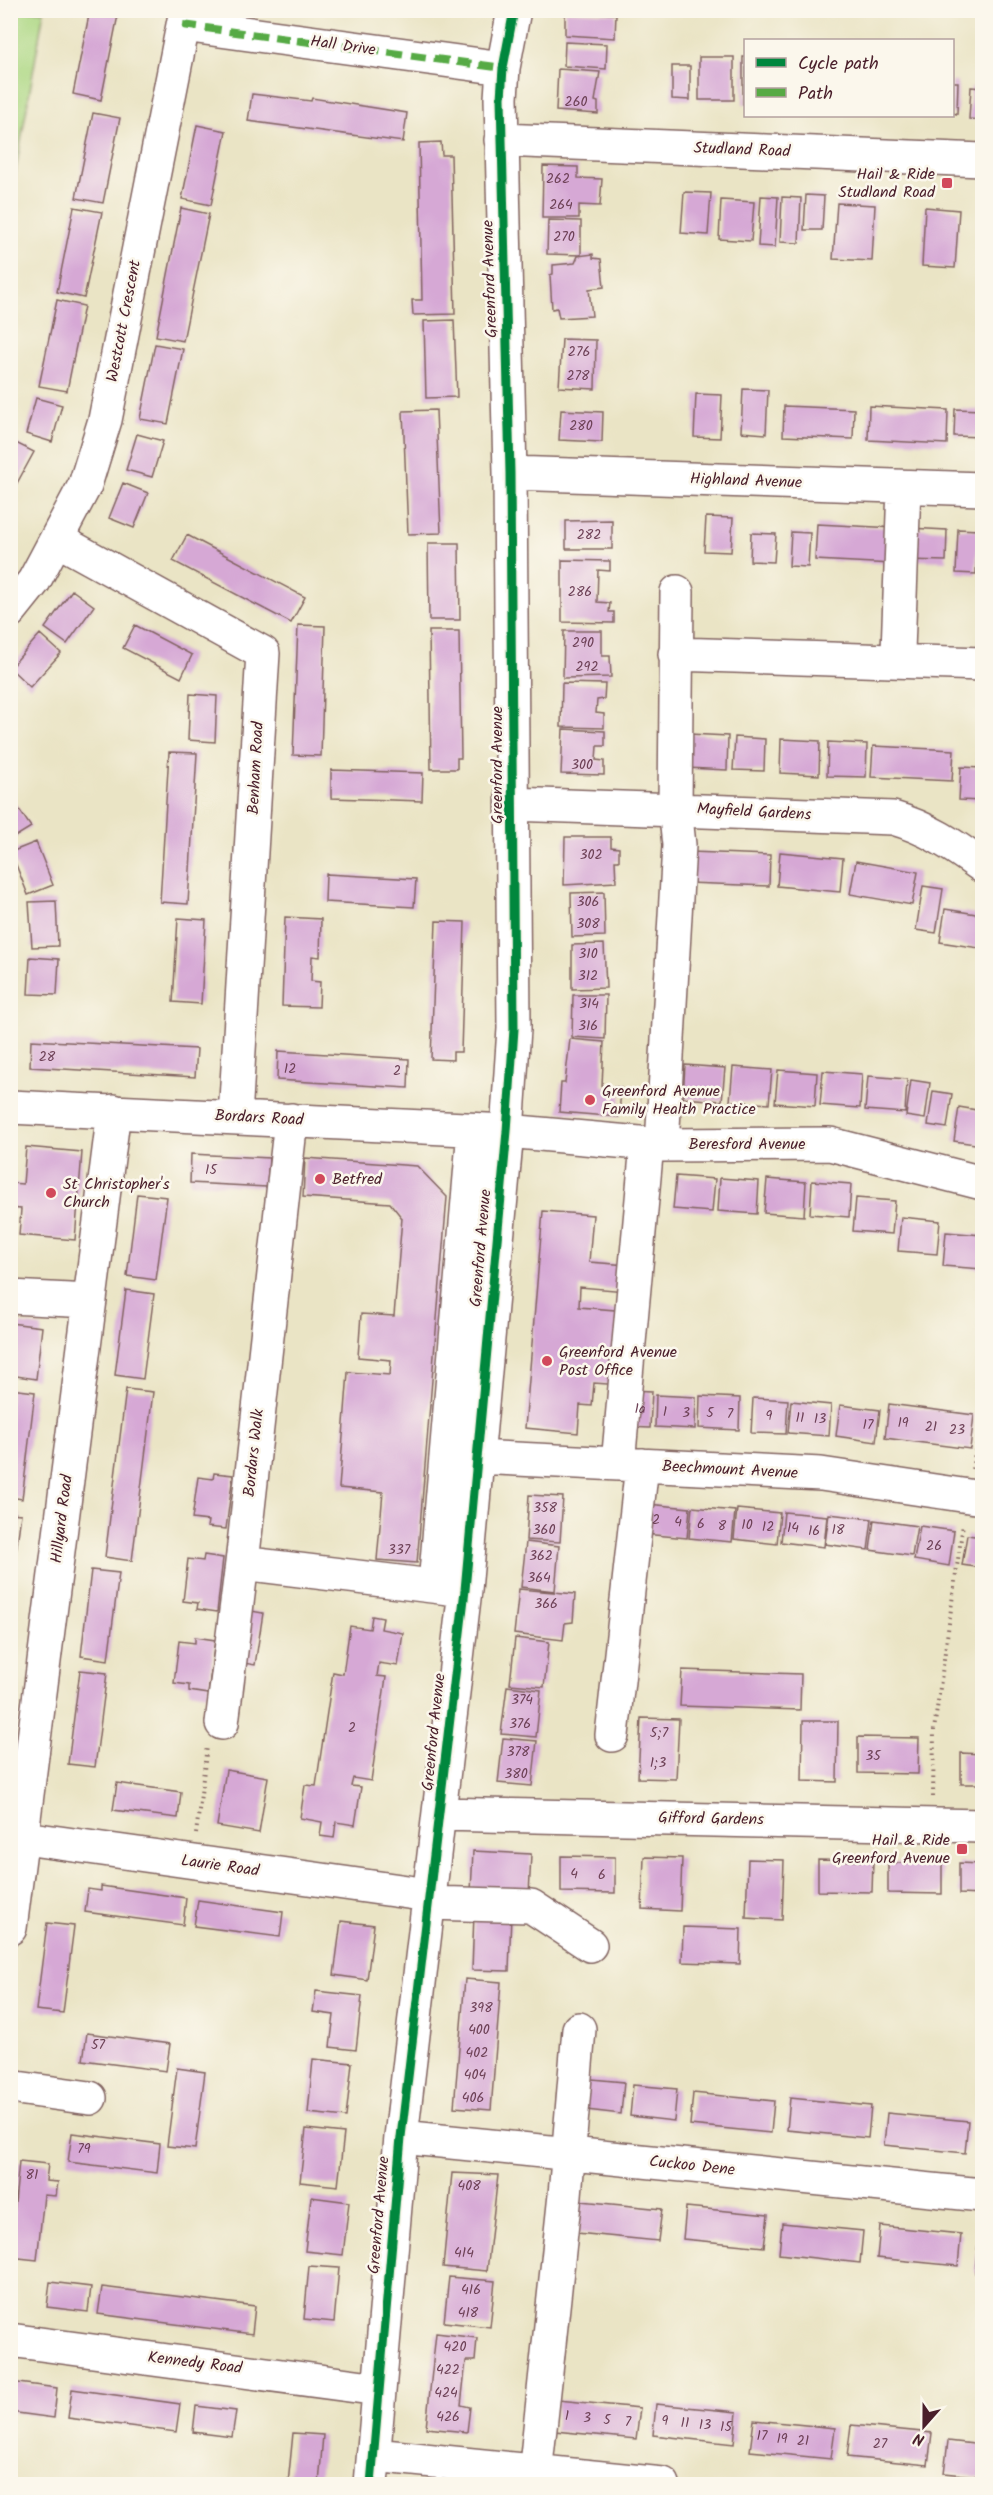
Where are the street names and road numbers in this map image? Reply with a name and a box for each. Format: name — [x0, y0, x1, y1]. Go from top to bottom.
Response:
street label: Hall Drive — [309, 29, 377, 63]
street label: Studland Road — [693, 136, 792, 164]
street label: Greenford Avenue — [475, 220, 505, 338]
street label: Westcott Crescent — [100, 257, 148, 384]
street label: Highland Avenue — [690, 467, 802, 495]
street label: Greenford Avenue — [485, 706, 510, 824]
street label: Benham Road — [241, 720, 271, 815]
street label: Mayfield Gardens — [696, 797, 812, 827]
street label: Bordars Road — [214, 1103, 305, 1133]
street label: Beresford Avenue — [689, 1132, 805, 1157]
street label: Greenford Avenue — [463, 1188, 499, 1308]
street label: Bordars Walk — [237, 1407, 271, 1498]
street label: Beechmount Avenue — [661, 1454, 799, 1486]
street label: Hillyard Road — [44, 1472, 80, 1565]
street label: Greenford Avenue — [415, 1672, 453, 1792]
street label: Gifford Gardens — [658, 1806, 764, 1832]
street label: Laurie Road — [179, 1848, 262, 1884]
street label: Cuckoo Dene — [648, 2149, 736, 2183]
street label: Greenford Avenue — [361, 2155, 397, 2275]
street label: Kennedy Road — [146, 2345, 245, 2381]

